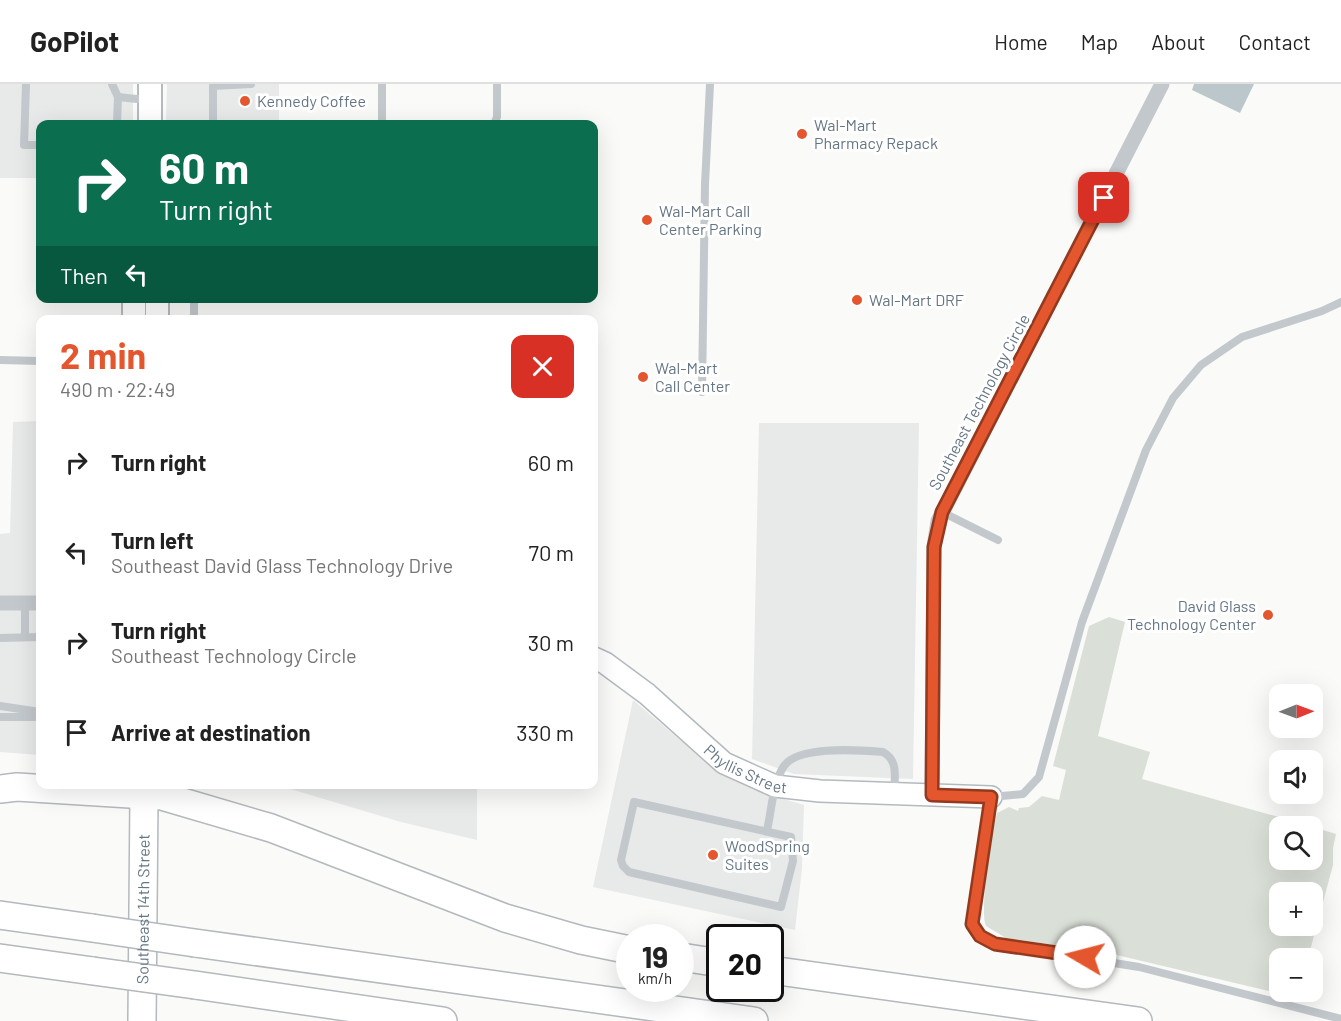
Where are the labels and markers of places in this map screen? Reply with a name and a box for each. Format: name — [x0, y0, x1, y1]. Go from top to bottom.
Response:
place label: Kennedy Coffee — [257, 91, 366, 110]
marker: Kennedy Coffee — [238, 94, 252, 108]
place label: Wal-Mart Pharmacy Repack — [814, 115, 938, 152]
marker: Wal-Mart Pharmacy Repack — [795, 127, 809, 141]
pin — [1078, 172, 1129, 223]
place label: Wal-Mart Call Center Parking — [659, 201, 762, 238]
marker: Wal-Mart Call Center Parking — [640, 213, 654, 227]
place label: Wal-Mart DRF — [869, 290, 964, 309]
marker: Wal-Mart DRF — [850, 293, 864, 307]
place label: Wal-Mart Call Center — [655, 358, 730, 395]
marker: Wal-Mart Call Center — [636, 370, 650, 384]
place label: David Glass Technology Center — [1127, 596, 1256, 633]
marker: David Glass Technology Center — [1261, 608, 1275, 622]
place label: WoodSpring Suites — [725, 836, 810, 873]
marker: WoodSpring Suites — [706, 848, 720, 862]

